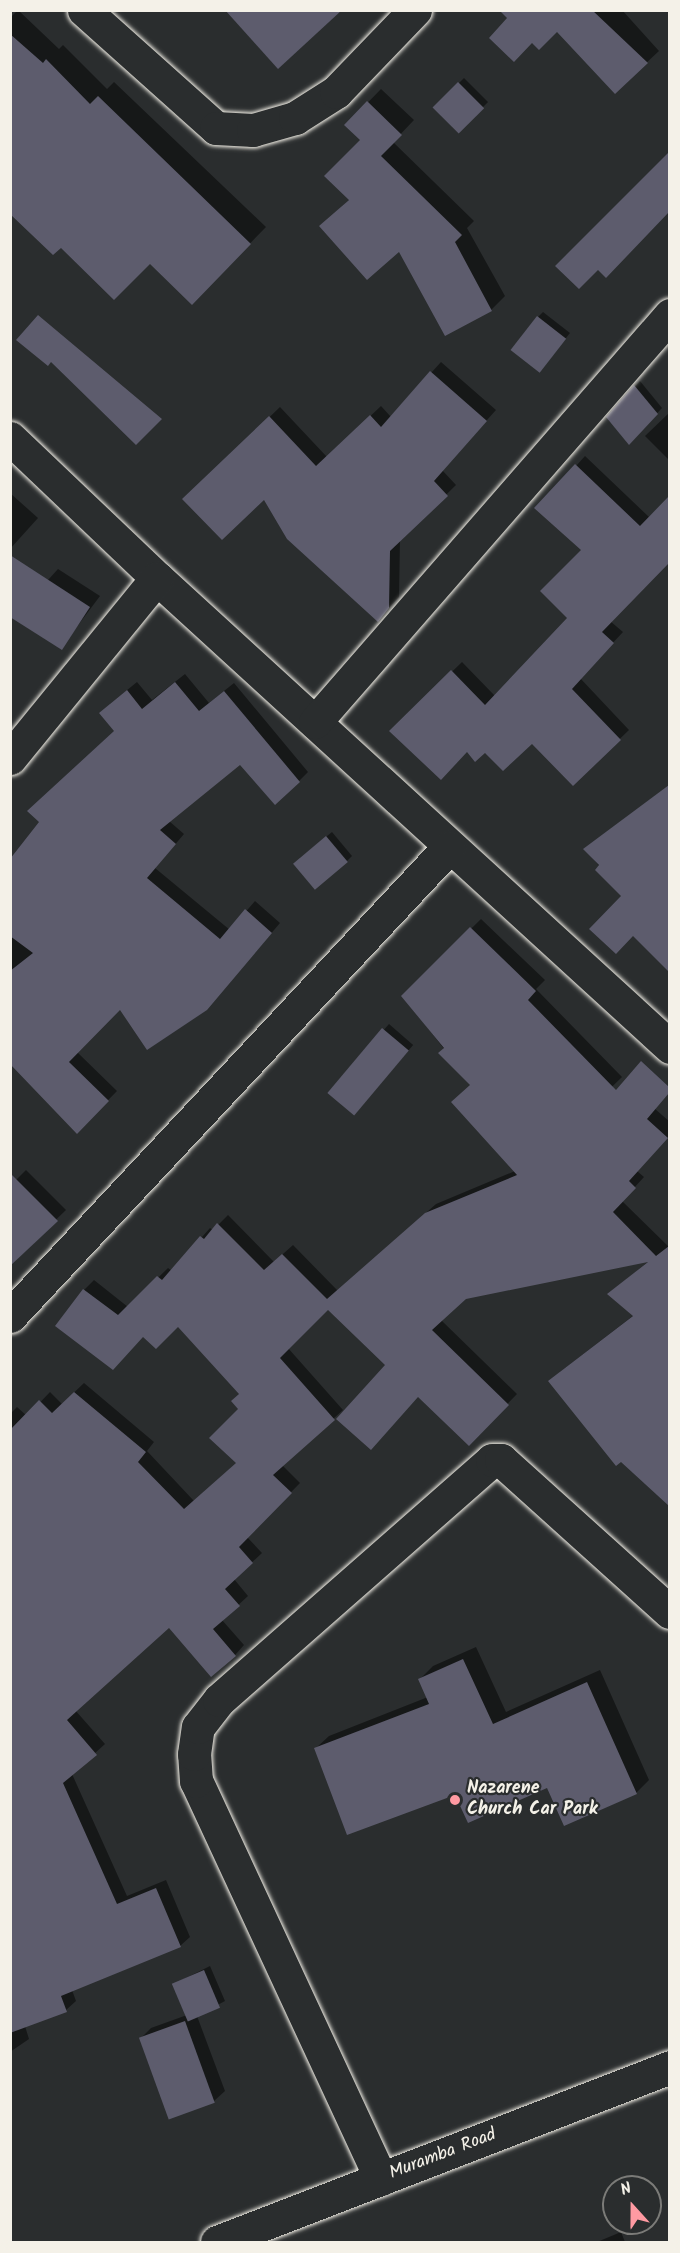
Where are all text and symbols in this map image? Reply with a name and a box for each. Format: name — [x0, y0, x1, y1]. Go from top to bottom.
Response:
place label: Nazarene Church Car Park — [467, 1779, 598, 1822]
marker: Nazarene Church Car Park — [448, 1793, 462, 1807]
street label: Muramba Road — [386, 2125, 500, 2185]
north arrow — [602, 2175, 662, 2235]
text: N — [617, 2176, 635, 2203]

